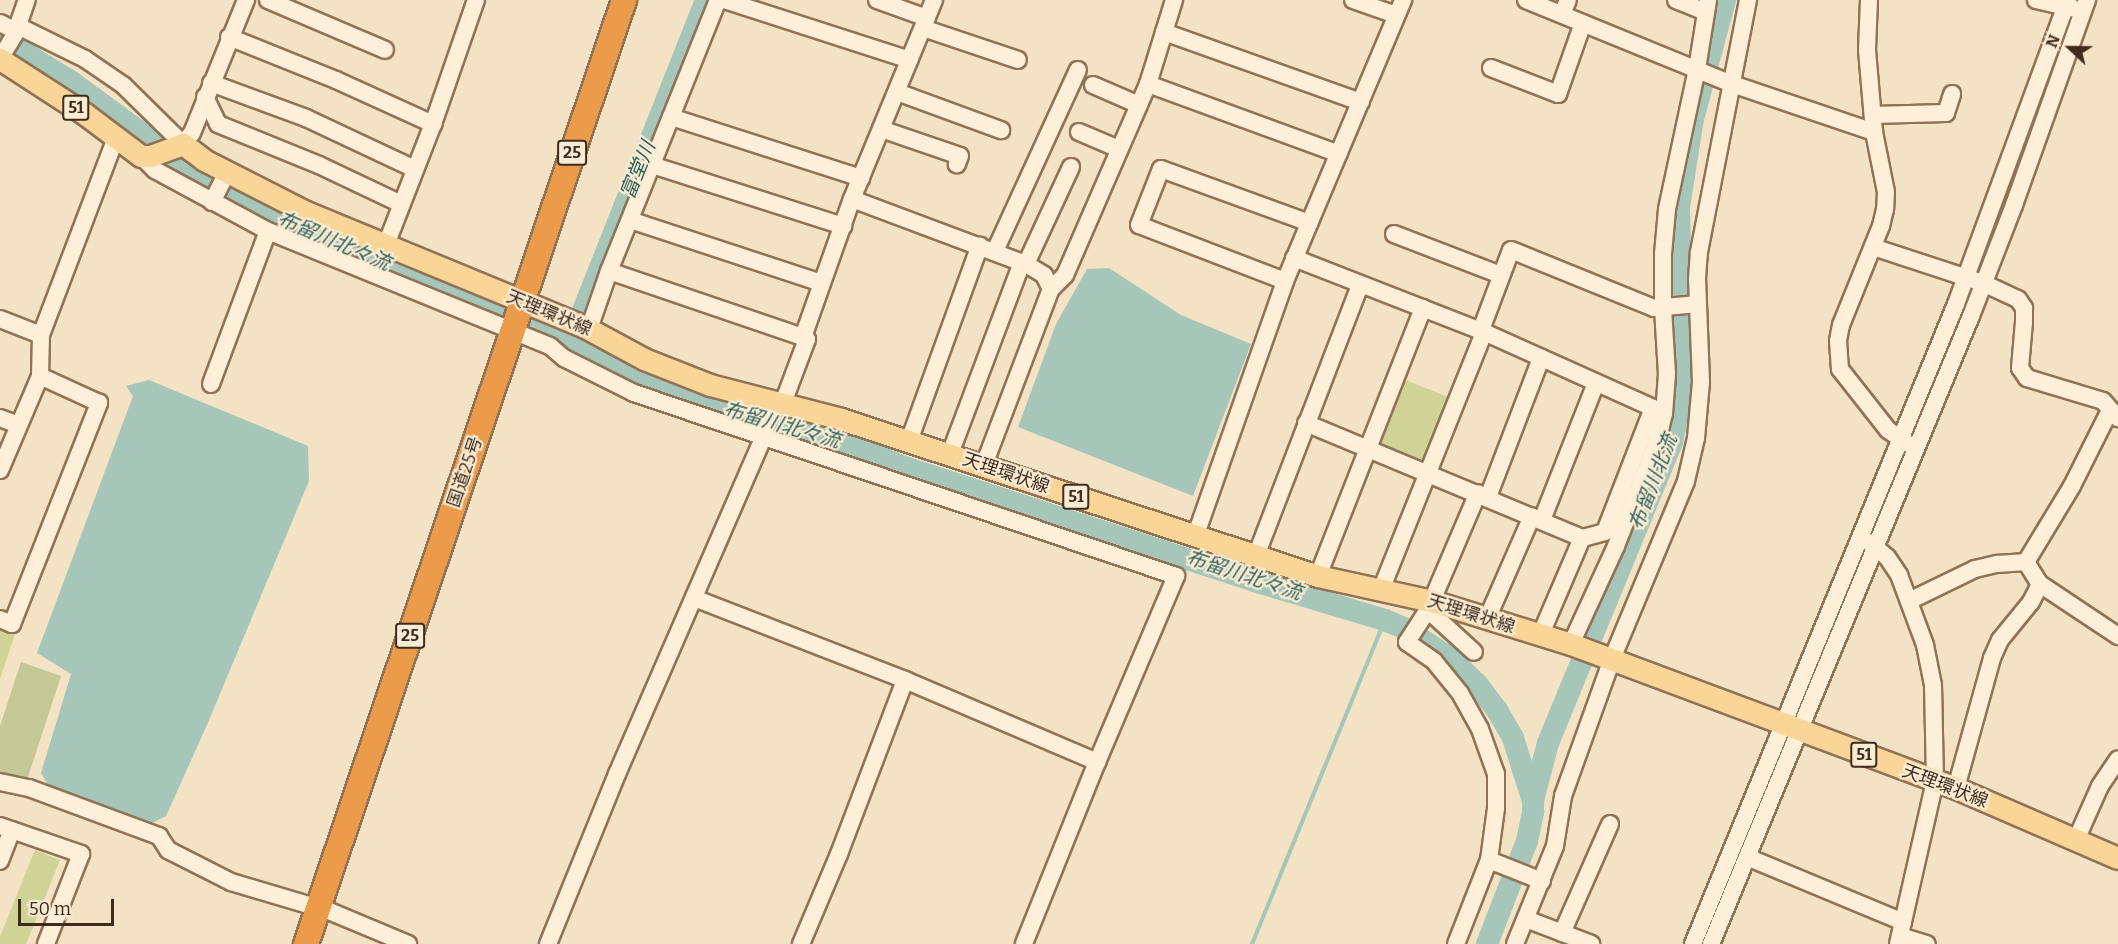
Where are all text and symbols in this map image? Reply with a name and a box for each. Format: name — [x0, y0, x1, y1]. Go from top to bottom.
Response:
north arrow — [2040, 18, 2100, 78]
text: N — [2042, 32, 2064, 50]
road number: 51 — [61, 95, 91, 121]
water label: 富堂川 — [616, 138, 660, 202]
road number: 25 — [557, 140, 587, 166]
water label: 布留川北々流 — [274, 207, 394, 275]
street label: 天理環状線 — [503, 285, 595, 341]
water label: 布留川北々流 — [721, 397, 843, 453]
water label: 布留川北流 — [1624, 431, 1682, 533]
street label: 国道25号 — [443, 434, 487, 510]
street label: 天理環状線 — [960, 448, 1052, 498]
road number: 51 — [1061, 484, 1091, 510]
water label: 布留川北々流 — [1183, 545, 1305, 605]
street label: 天理環状線 — [1425, 590, 1517, 638]
road number: 25 — [395, 623, 425, 649]
road number: 51 — [1849, 742, 1879, 768]
street label: 天理環状線 — [1899, 760, 1991, 812]
scale bar — [21, 887, 117, 925]
text: 50 m — [29, 898, 71, 920]

